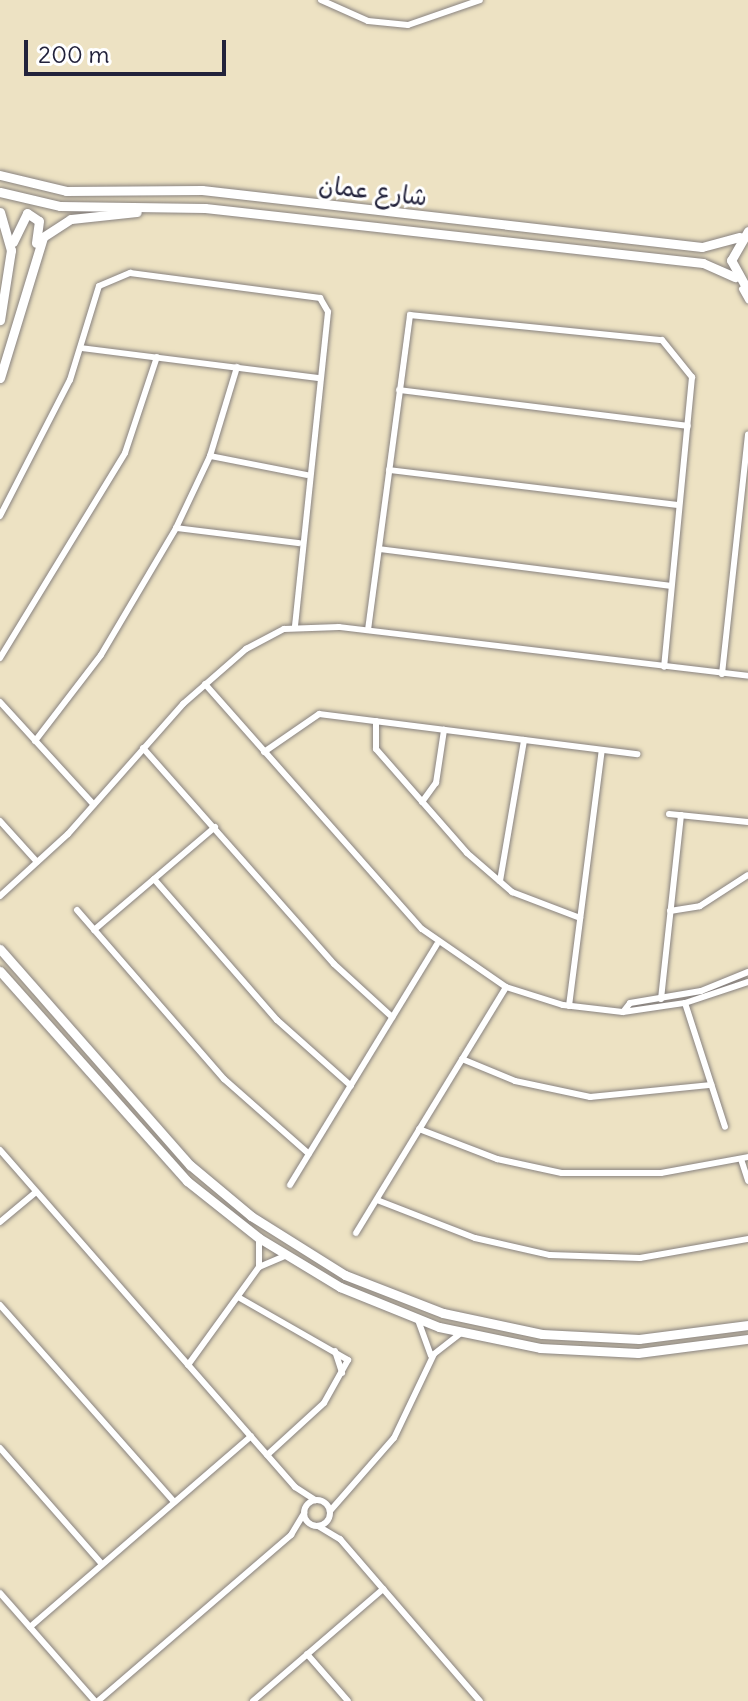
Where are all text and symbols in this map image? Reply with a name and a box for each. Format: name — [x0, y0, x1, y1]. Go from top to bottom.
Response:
scale bar — [28, 24, 230, 74]
text: 200 m — [38, 39, 110, 69]
street label: شارع عمان — [317, 170, 429, 212]

